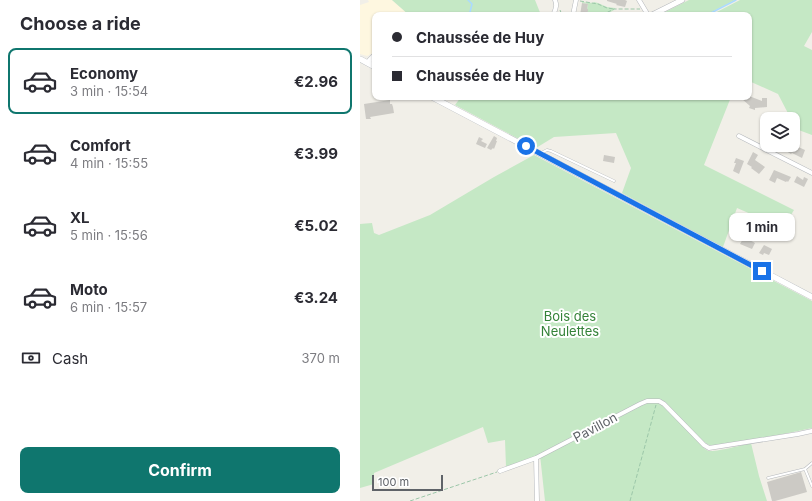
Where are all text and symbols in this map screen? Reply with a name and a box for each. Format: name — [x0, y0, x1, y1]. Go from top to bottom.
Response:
text: Choose a ride — [20, 13, 141, 34]
text: Chaussée de Huy — [416, 28, 544, 47]
icon: car — [22, 63, 58, 99]
text: Economy — [70, 64, 138, 83]
text: Chaussée de Huy — [416, 66, 544, 85]
text: €2.96 — [294, 72, 338, 91]
text: 3 min · 15:54 — [70, 83, 148, 99]
map controls — [760, 112, 800, 152]
button: layers — [760, 112, 800, 152]
icon: car — [22, 135, 58, 171]
text: Comfort — [70, 136, 131, 155]
route start — [517, 137, 535, 155]
text: €3.99 — [294, 144, 338, 163]
text: 4 min · 15:55 — [70, 155, 148, 171]
icon: car — [22, 207, 58, 243]
text: XL — [70, 208, 90, 227]
callout: 1 min — [729, 213, 795, 241]
text: €5.02 — [294, 216, 338, 235]
text: 1 min — [746, 219, 778, 235]
text: 5 min · 15:56 — [70, 227, 148, 243]
route end — [753, 262, 771, 280]
icon: car — [22, 279, 58, 315]
text: Moto — [70, 280, 108, 299]
text: €3.24 — [294, 288, 338, 307]
text: 6 min · 15:57 — [70, 299, 147, 315]
park label: Bois des Neulettes — [541, 308, 599, 339]
icon: cash — [20, 347, 42, 369]
text: Cash — [52, 349, 88, 368]
text: 370 m — [302, 350, 340, 366]
street label: Pavillon — [570, 409, 620, 445]
button: Confirm — [20, 447, 340, 493]
scale bar — [372, 473, 443, 492]
text: 100 m — [378, 475, 409, 489]

